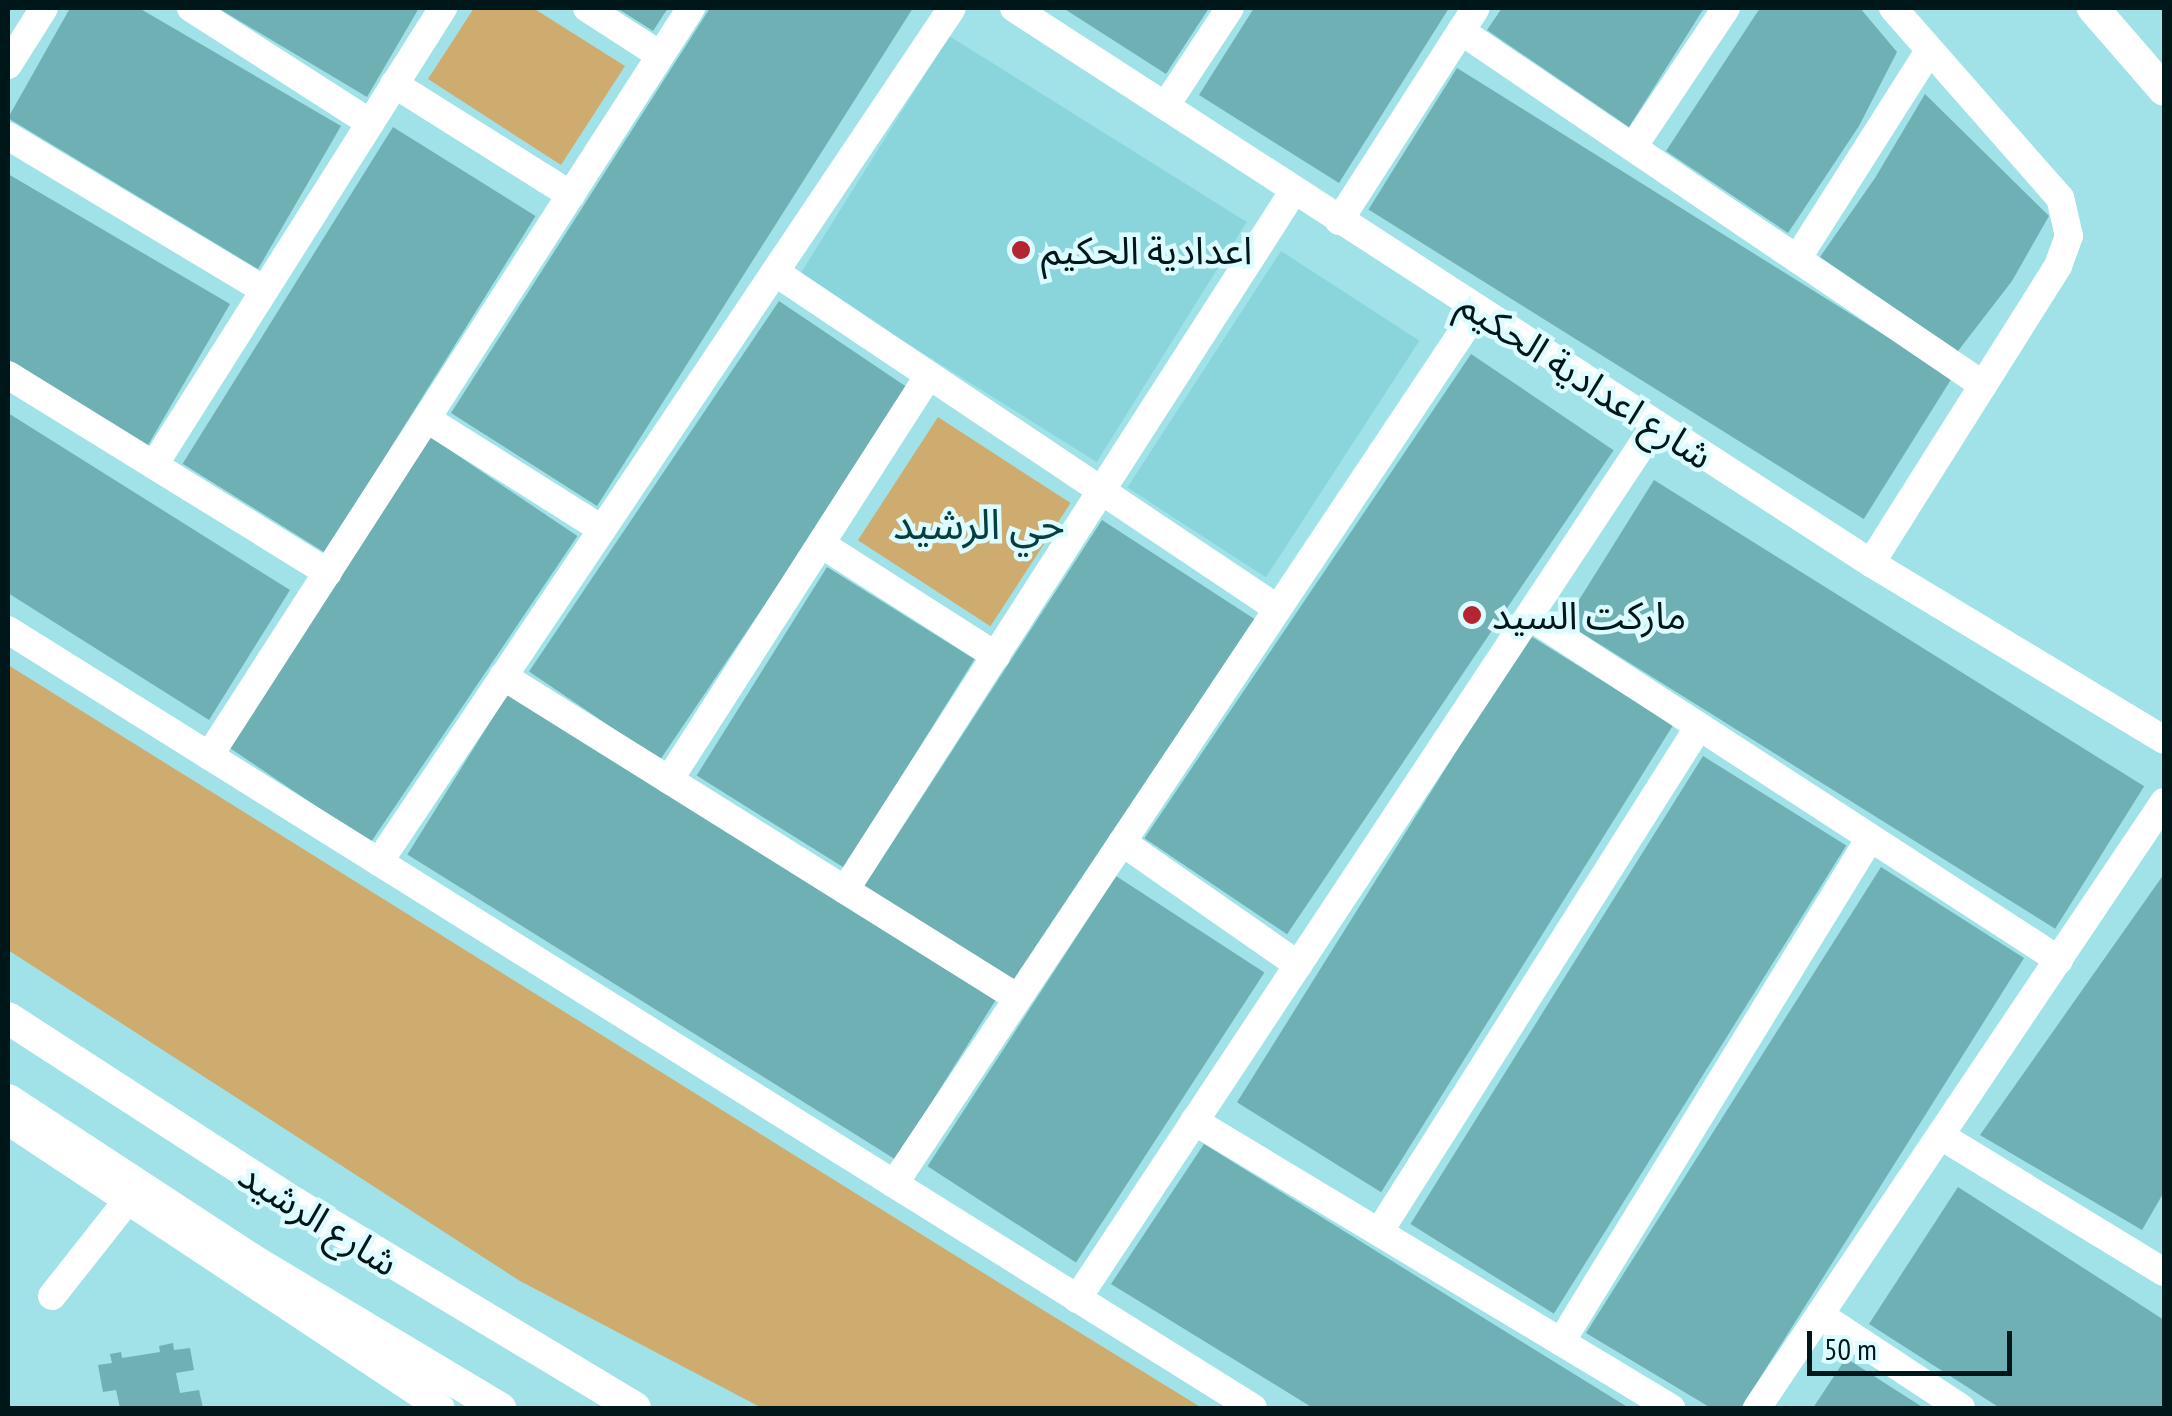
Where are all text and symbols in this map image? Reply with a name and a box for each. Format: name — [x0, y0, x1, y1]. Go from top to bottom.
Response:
place label: اعدادية الحكيم — [1041, 227, 1252, 273]
marker: اعدادية الحكيم — [1010, 239, 1032, 261]
street label: شارع اعدادية الحكيم — [1451, 280, 1721, 478]
district label: حي الرشيد — [893, 499, 1065, 549]
place label: ماركت السيد — [1492, 592, 1686, 638]
marker: ماركت السيد — [1461, 604, 1483, 626]
street label: شارع الرشيد — [231, 1151, 407, 1285]
scale bar — [1812, 1311, 2017, 1373]
text: 50 m — [1824, 1329, 1877, 1368]

